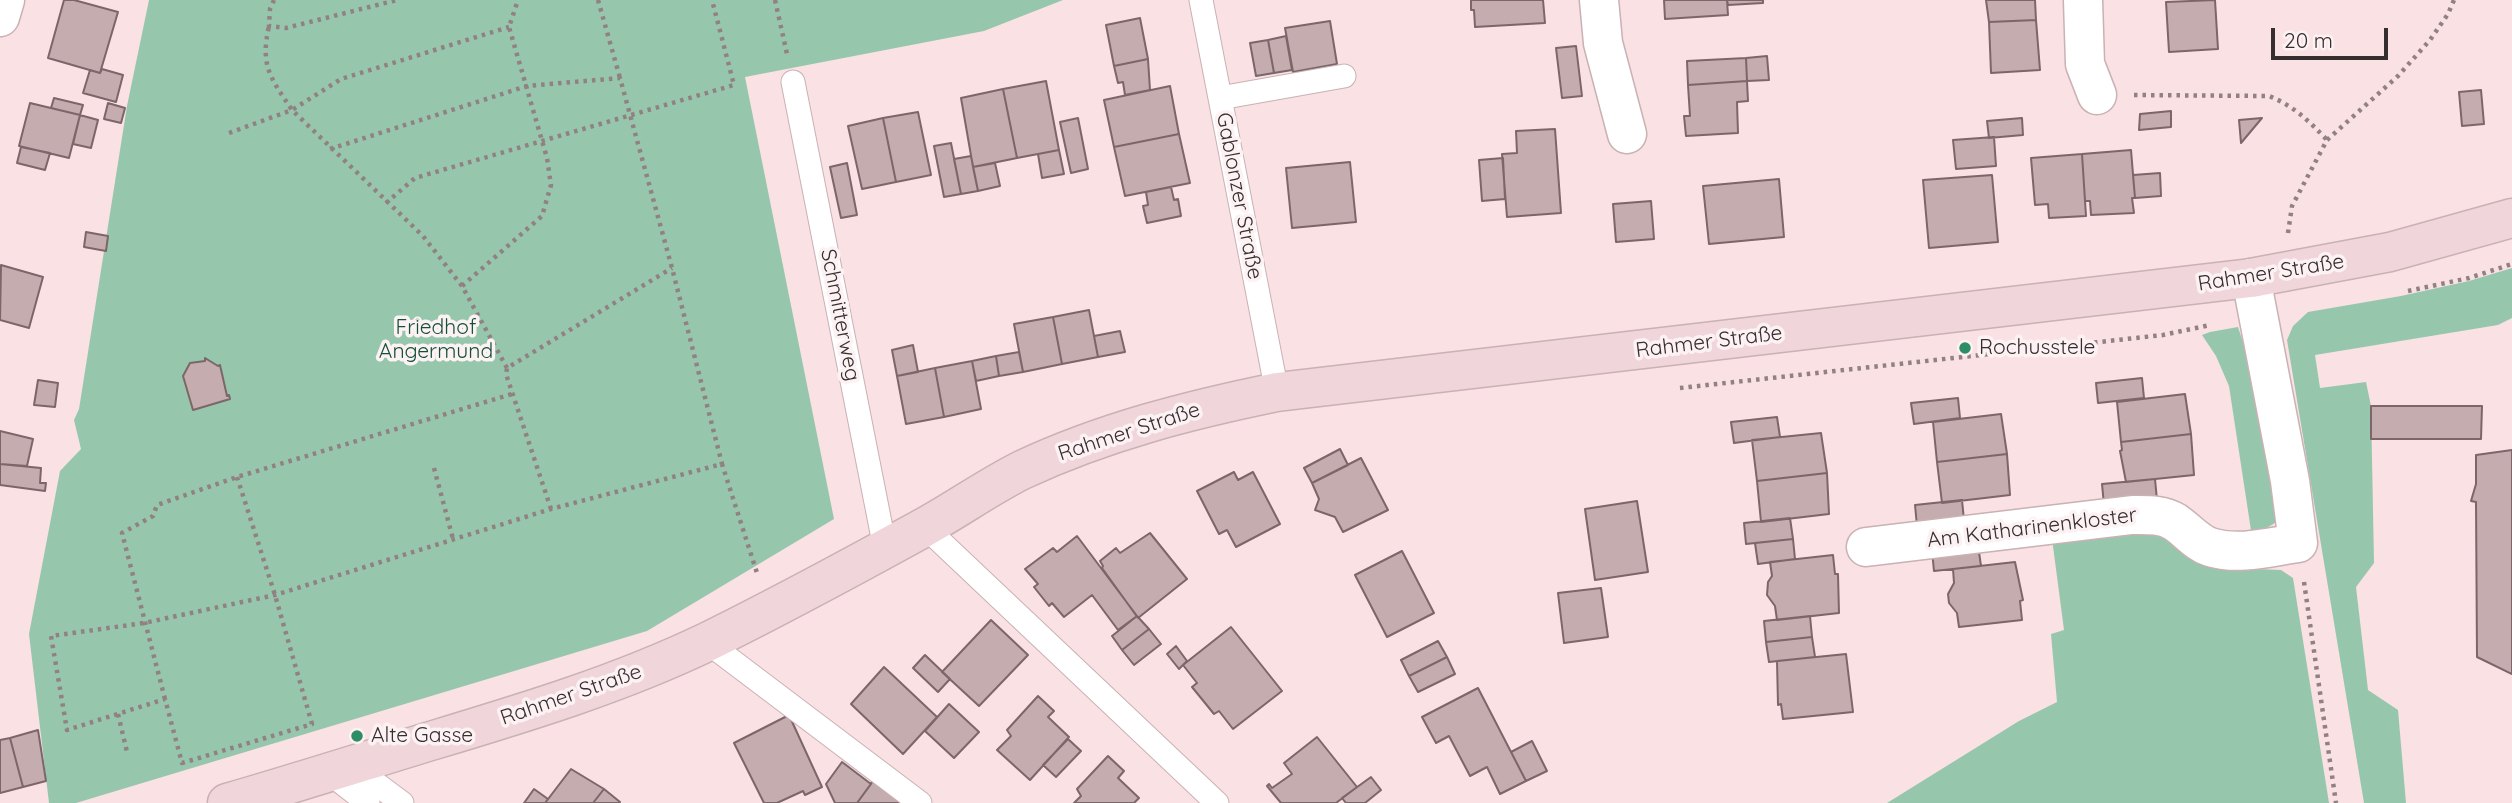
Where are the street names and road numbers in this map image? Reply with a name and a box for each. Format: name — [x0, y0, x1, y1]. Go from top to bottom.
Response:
street label: Gablonzer Straße — [1210, 110, 1268, 282]
street label: Schmitterweg — [815, 247, 865, 383]
street label: Rahmer Straße — [2196, 249, 2346, 297]
street label: Rahmer Straße — [1634, 320, 1784, 364]
street label: Rahmer Straße — [1055, 397, 1203, 467]
street label: Am Katharinenkloster — [1926, 503, 2138, 553]
street label: Rahmer Straße — [497, 659, 645, 731]

